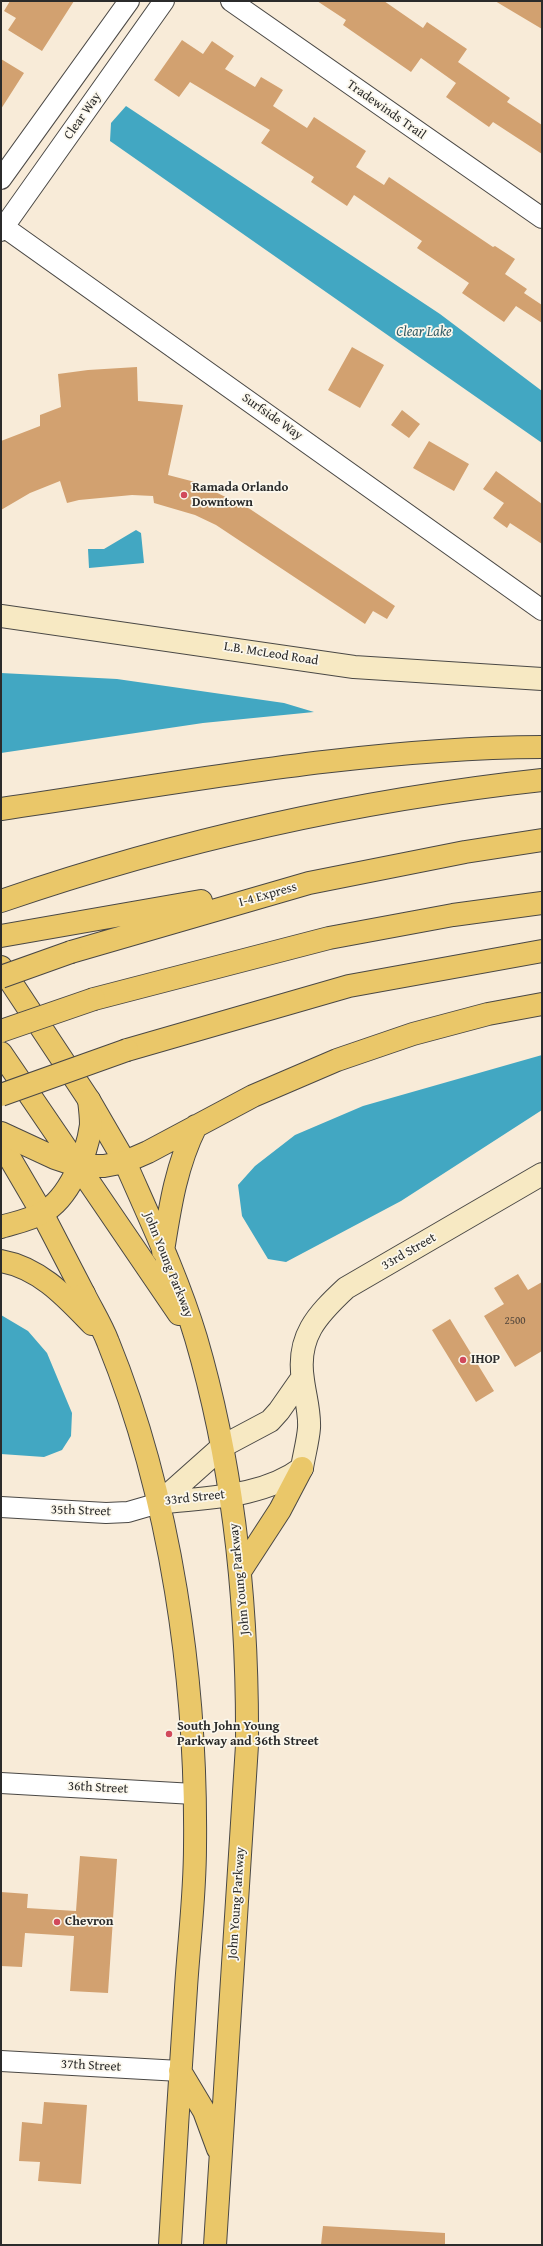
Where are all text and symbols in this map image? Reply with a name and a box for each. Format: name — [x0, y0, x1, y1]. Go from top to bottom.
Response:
street label: Tradewinds Trail — [344, 77, 428, 143]
street label: Clear Way — [61, 89, 105, 143]
water label: Clear Lake — [396, 324, 452, 340]
street label: Surfside Way — [239, 390, 305, 444]
place label: Ramada Orlando Downtown — [192, 480, 288, 511]
marker: Ramada Orlando Downtown — [179, 490, 189, 500]
street label: L.B. McLeod Road — [223, 639, 319, 669]
street label: I-4 Express — [237, 879, 299, 911]
street label: John Young Parkway — [140, 1210, 196, 1320]
street label: 33rd Street — [379, 1230, 439, 1274]
house number: 2500 — [504, 1314, 526, 1328]
place label: IHOP — [471, 1352, 500, 1368]
marker: IHOP — [458, 1355, 468, 1365]
street label: 33rd Street — [164, 1487, 226, 1509]
street label: 35th Street — [51, 1502, 111, 1520]
street label: John Young Parkway — [226, 1522, 254, 1636]
place label: South John Young Parkway and 36th Street — [177, 1719, 319, 1750]
marker: South John Young Parkway and 36th Street — [164, 1729, 174, 1739]
street label: 36th Street — [68, 1779, 128, 1797]
street label: John Young Parkway — [225, 1846, 249, 1960]
place label: Chevron — [65, 1914, 113, 1930]
marker: Chevron — [52, 1917, 62, 1927]
street label: 37th Street — [61, 2057, 121, 2075]

